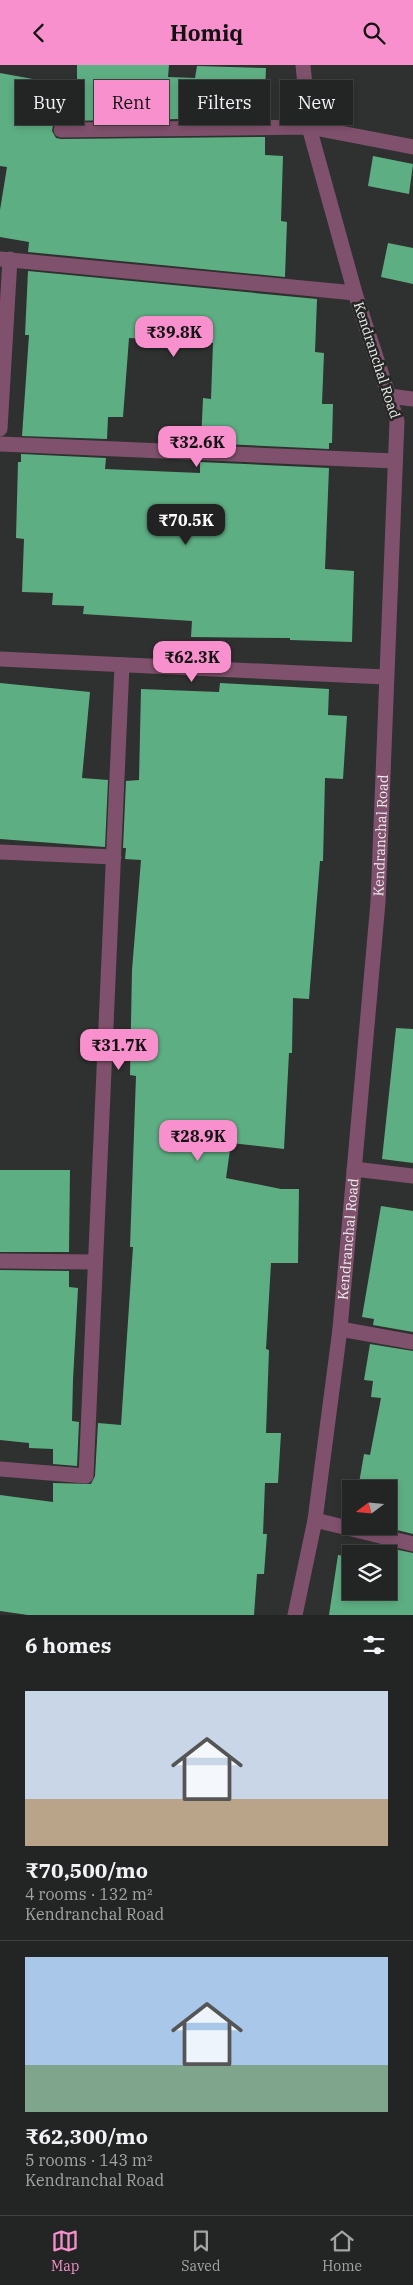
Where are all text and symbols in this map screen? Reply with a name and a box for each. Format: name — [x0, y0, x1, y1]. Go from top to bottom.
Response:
text: Homiq — [170, 18, 243, 47]
icon: back — [25, 19, 53, 47]
icon: search — [360, 19, 388, 47]
chip: Buy — [15, 80, 84, 125]
chip: Rent — [94, 80, 169, 125]
chip: Filters — [179, 80, 270, 125]
chip: New — [280, 80, 353, 125]
street label: Kendranchal Road — [350, 299, 405, 421]
pin: ₹39.8K — [133, 315, 215, 358]
text: ₹39.8K — [146, 322, 202, 342]
pin: ₹32.6K — [156, 425, 238, 468]
text: ₹32.6K — [169, 432, 225, 452]
pin: ₹70.5K — [145, 503, 227, 546]
text: ₹70.5K — [158, 510, 214, 530]
pin: ₹62.3K — [151, 641, 233, 683]
text: ₹62.3K — [164, 647, 220, 667]
street label: Kendranchal Road — [369, 774, 392, 897]
pin: ₹31.7K — [78, 1029, 160, 1071]
text: ₹31.7K — [91, 1035, 147, 1055]
pin: ₹28.9K — [157, 1119, 239, 1162]
text: ₹28.9K — [170, 1126, 226, 1146]
street label: Kendranchal Road — [334, 1177, 362, 1301]
north arrow — [342, 1480, 398, 1535]
map controls — [342, 1480, 397, 1600]
button: layers — [342, 1545, 397, 1600]
text: 6 homes — [25, 1631, 111, 1659]
icon: filters — [360, 1631, 388, 1659]
icon: home — [162, 1724, 252, 1814]
text: ₹70,500/mo — [25, 1856, 148, 1884]
text: 4 rooms · 132 m² — [25, 1884, 153, 1904]
text: Kendranchal Road — [25, 1904, 164, 1924]
icon: home — [162, 1989, 252, 2079]
text: ₹62,300/mo — [25, 2122, 148, 2150]
text: 5 rooms · 143 m² — [25, 2150, 153, 2170]
text: Kendranchal Road — [25, 2170, 164, 2190]
tab: Map — [51, 2227, 79, 2275]
tab: Saved — [181, 2227, 220, 2275]
tab: Home — [322, 2227, 362, 2275]

